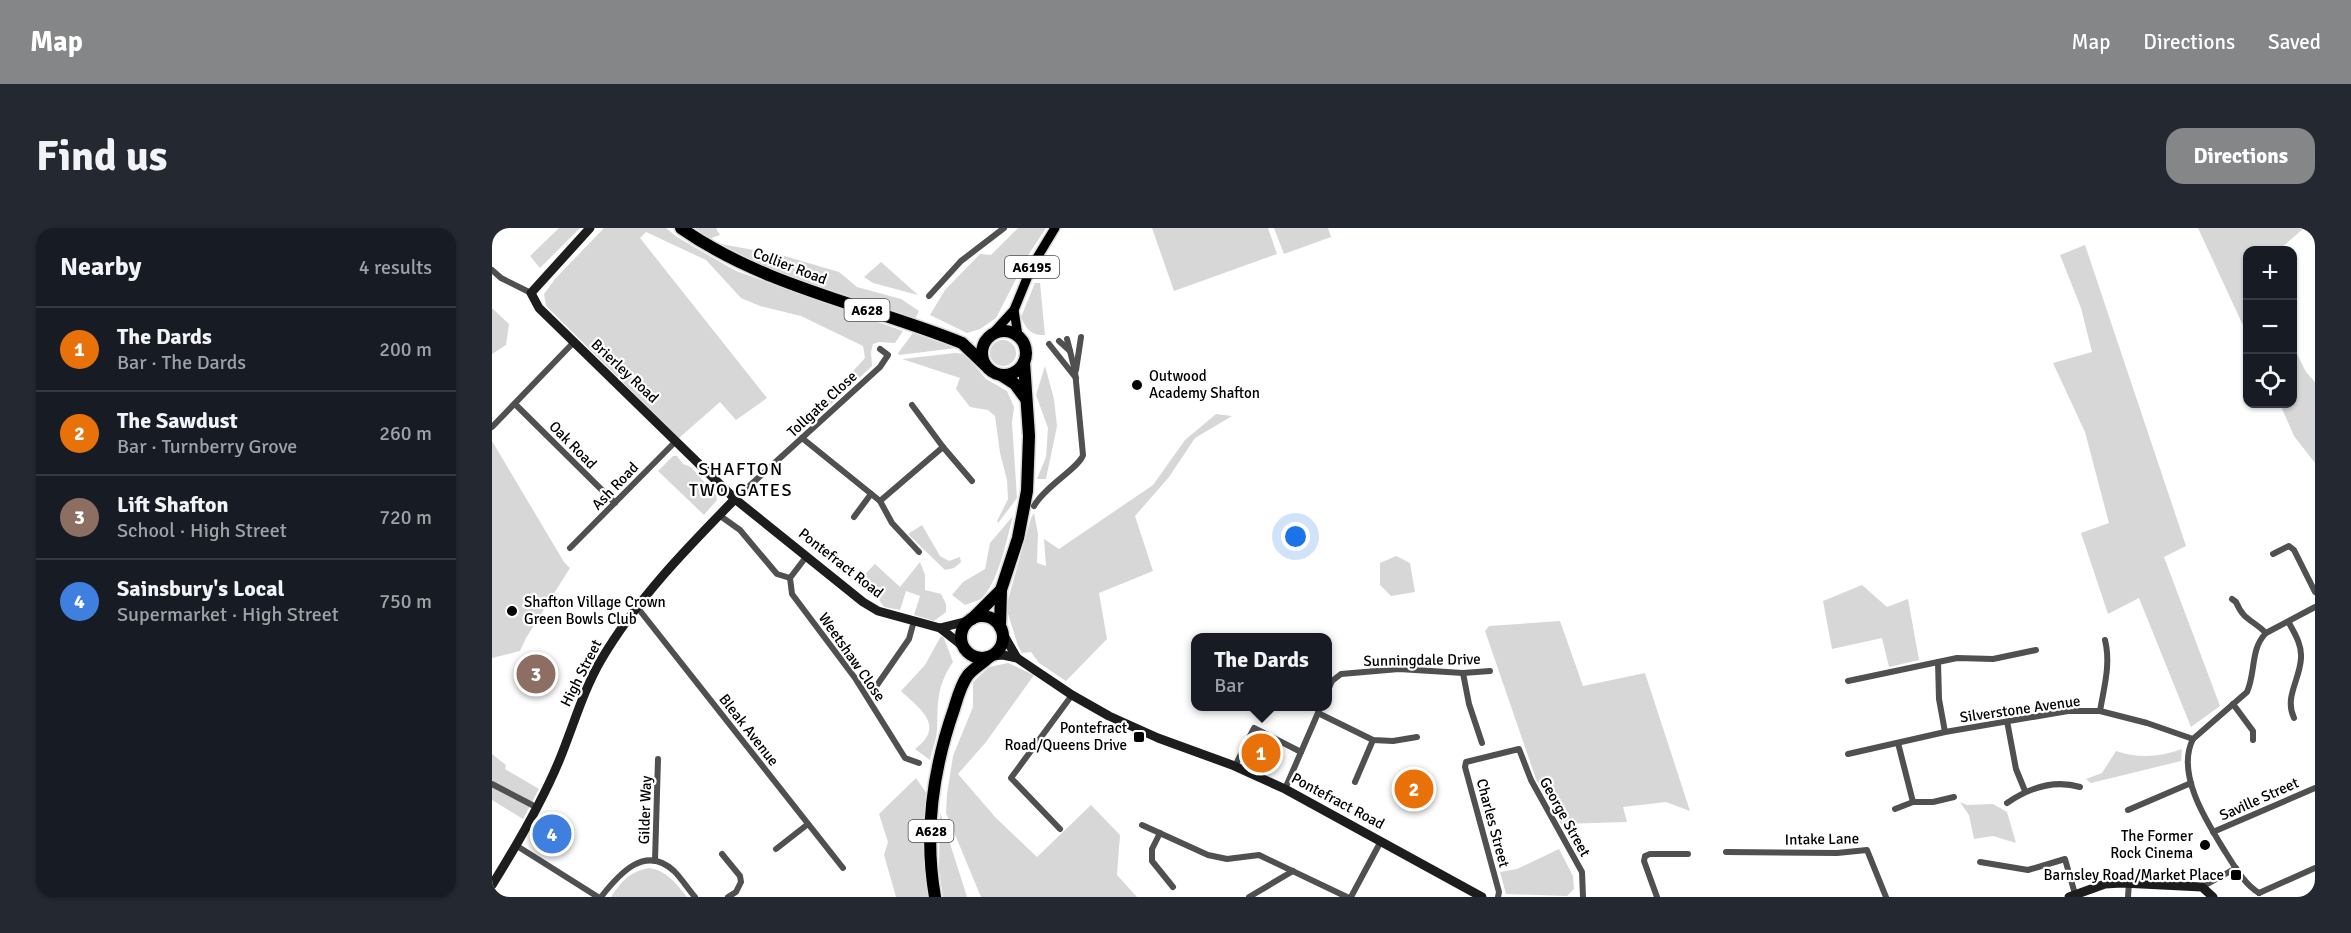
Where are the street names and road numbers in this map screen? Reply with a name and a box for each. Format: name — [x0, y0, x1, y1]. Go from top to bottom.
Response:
street label: Collier Road — [750, 244, 830, 288]
road number: A6195 — [1005, 256, 1059, 278]
road number: A628 — [844, 299, 890, 321]
street label: Brierley Road — [588, 335, 663, 407]
street label: Tollgate Close — [783, 367, 861, 441]
street label: Oak Road — [545, 417, 601, 473]
street label: Ash Road — [588, 458, 642, 514]
street label: Pontefract Road — [795, 524, 887, 602]
street label: Weetshaw Close — [815, 609, 889, 705]
street label: High Street — [556, 637, 606, 709]
street label: Sunningdale Drive — [1363, 650, 1481, 670]
street label: Bleak Avenue — [715, 691, 783, 769]
street label: Silverstone Avenue — [1958, 692, 2082, 726]
street label: Pontefract Road — [1288, 769, 1388, 833]
street label: George Street — [1536, 774, 1594, 860]
street label: Saville Street — [2217, 774, 2301, 824]
street label: Gilder Way — [635, 775, 655, 845]
street label: Charles Street — [1473, 777, 1513, 869]
road number: A628 — [908, 820, 954, 842]
street label: Intake Lane — [1785, 829, 1859, 849]

